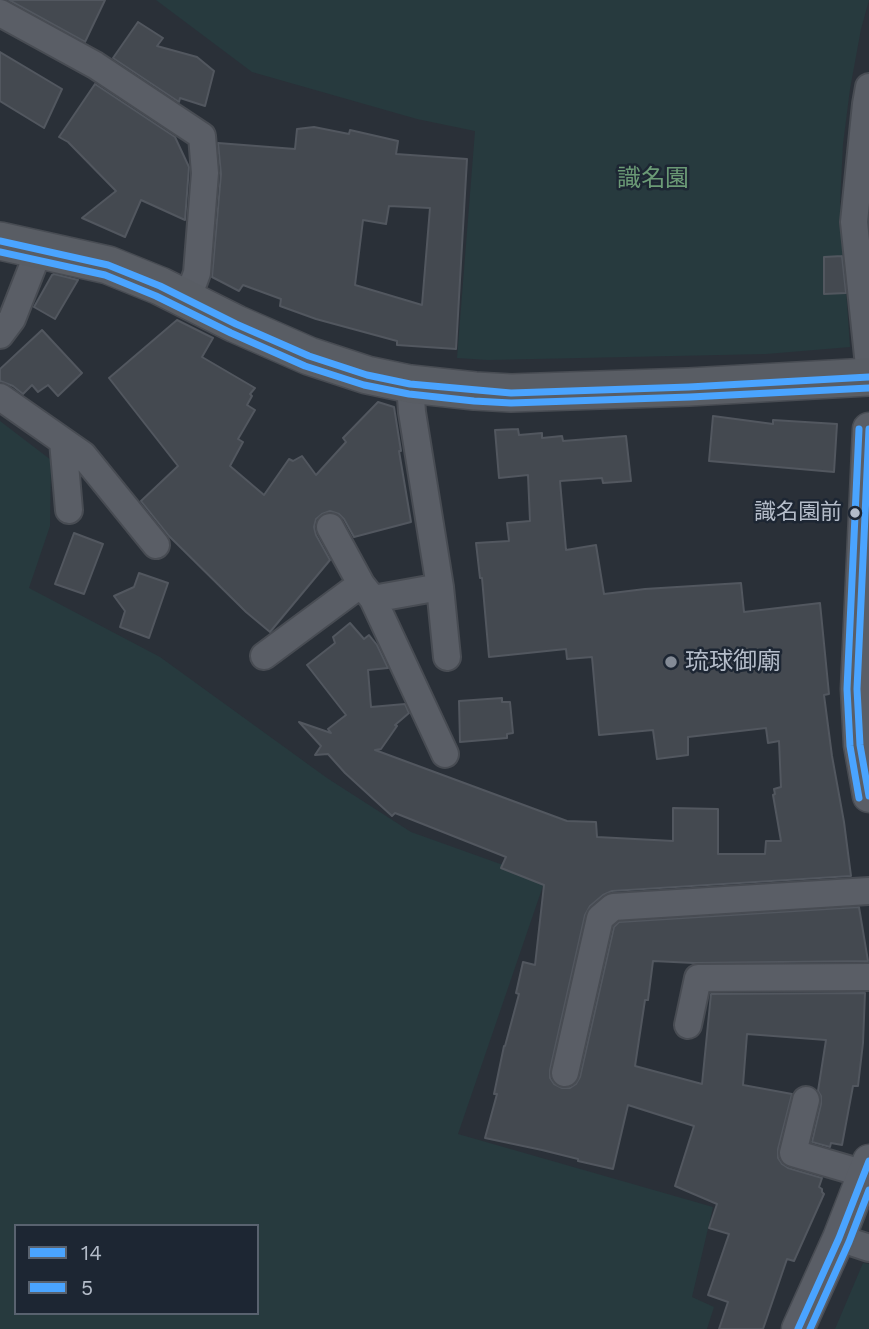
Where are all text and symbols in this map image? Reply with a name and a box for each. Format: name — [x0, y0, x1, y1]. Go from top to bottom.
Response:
park label: 識名園 — [617, 165, 689, 193]
place label: 識名園前 — [754, 500, 842, 526]
marker: 識名園前 — [848, 506, 862, 520]
place label: 琉球御廟 — [685, 648, 781, 676]
marker: 琉球御廟 — [663, 654, 679, 670]
legend — [14, 1224, 259, 1315]
text: 14 — [81, 1240, 102, 1265]
text: 5 — [81, 1275, 93, 1300]

